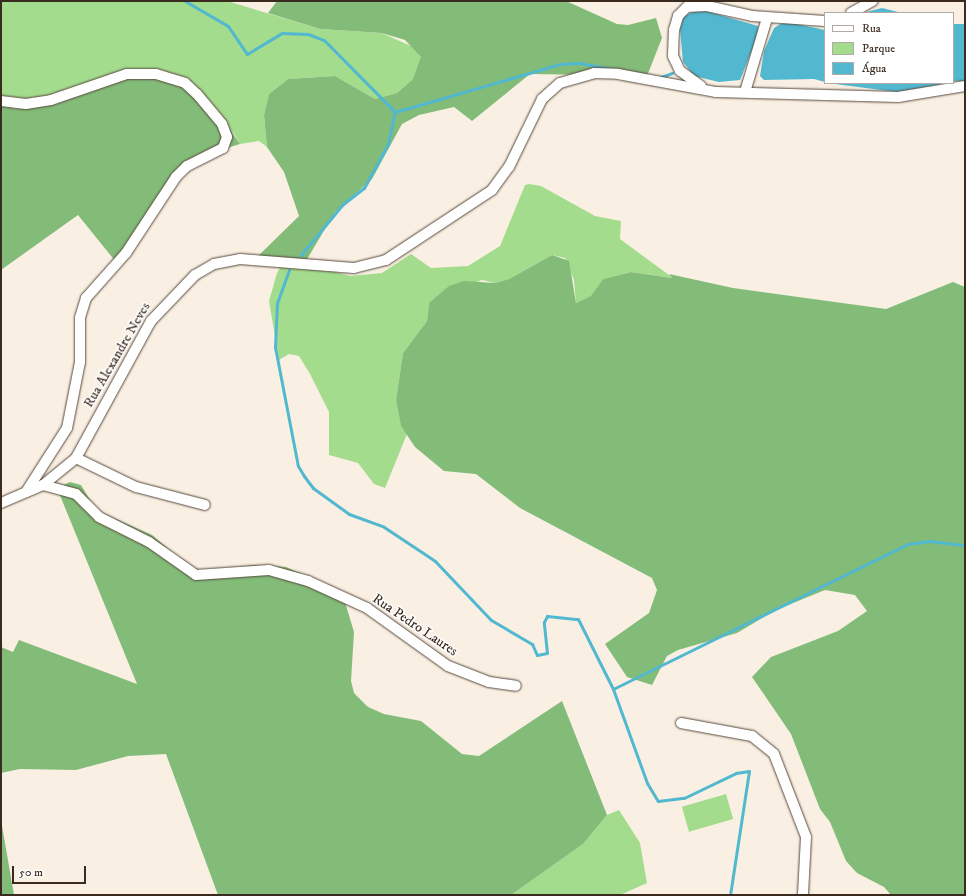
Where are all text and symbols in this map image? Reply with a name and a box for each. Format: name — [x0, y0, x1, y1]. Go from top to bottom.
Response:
legend — [824, 12, 954, 84]
text: Rua — [862, 21, 881, 36]
text: Parque — [862, 41, 895, 56]
text: Água — [862, 61, 886, 76]
street label: Rua Alexandre Neves — [80, 299, 154, 411]
street label: Rua Pedro Laures — [369, 590, 461, 660]
scale bar — [14, 858, 88, 884]
text: 50 m — [19, 865, 43, 880]

